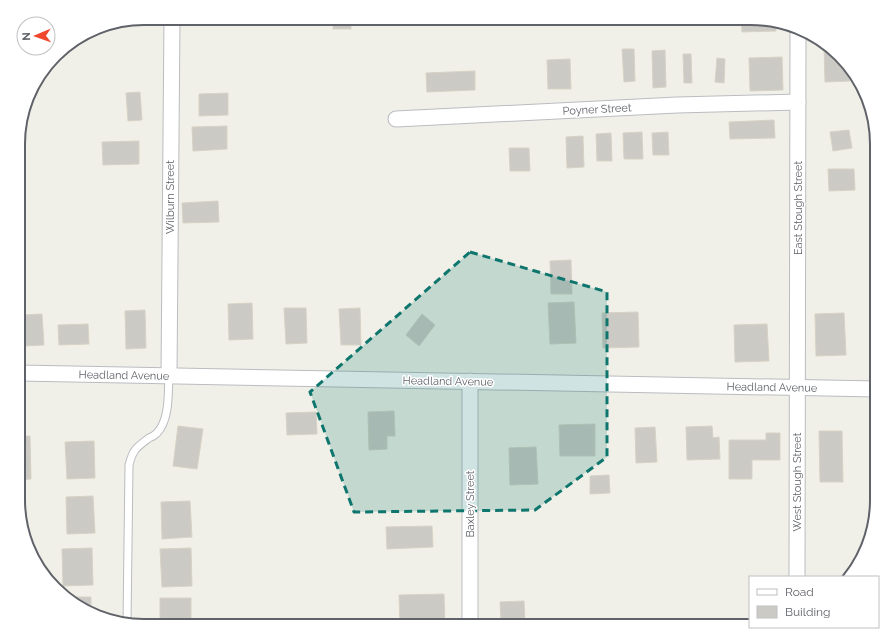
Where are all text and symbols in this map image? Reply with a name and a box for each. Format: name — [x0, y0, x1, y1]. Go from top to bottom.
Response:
north arrow — [16, 16, 56, 56]
text: N — [20, 32, 33, 41]
street label: Poyner Street — [562, 101, 632, 118]
street label: Wilburn Street — [164, 160, 177, 234]
street label: East Stough Street — [792, 161, 805, 255]
street label: Headland Avenue — [79, 368, 170, 383]
street label: Headland Avenue — [403, 374, 494, 389]
street label: Headland Avenue — [727, 380, 818, 395]
street label: West Stough Street — [791, 432, 804, 531]
street label: Baxley Street — [464, 470, 477, 538]
legend — [749, 576, 879, 628]
text: Road — [785, 585, 814, 599]
text: Building — [785, 605, 831, 619]

